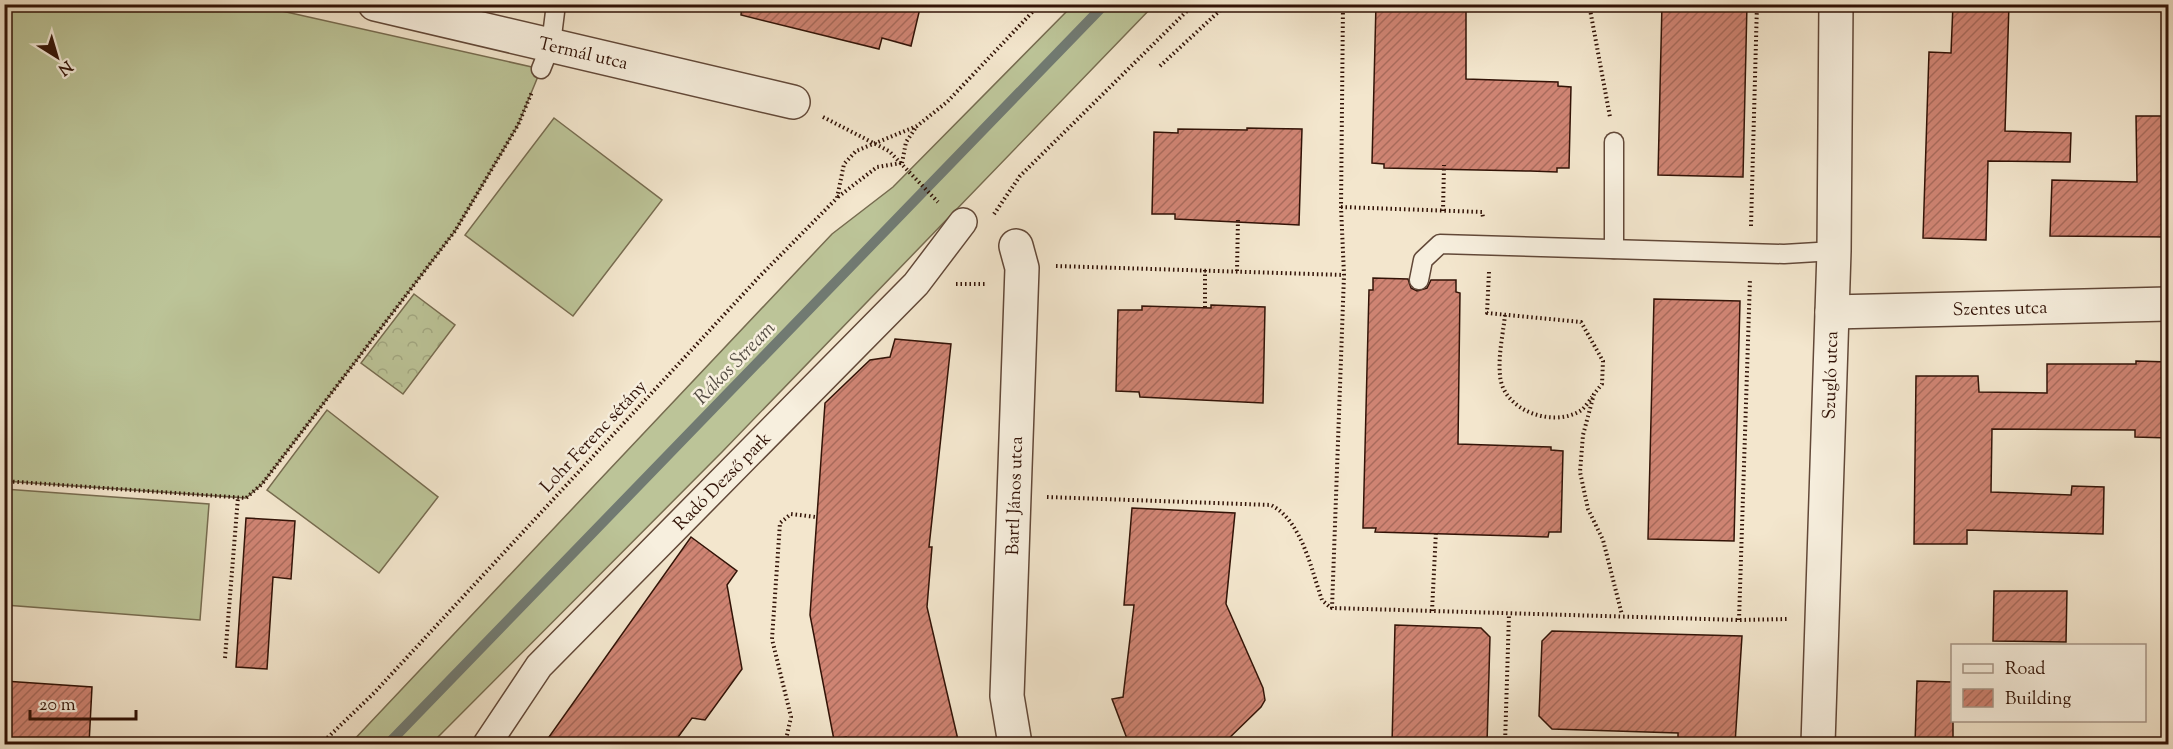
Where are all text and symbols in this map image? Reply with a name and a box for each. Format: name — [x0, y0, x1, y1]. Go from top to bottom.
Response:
north arrow — [27, 27, 87, 87]
street label: Termál utca — [535, 32, 630, 78]
text: N — [52, 54, 77, 80]
street label: Szentes utca — [1952, 296, 2048, 324]
water label: Rákos Stream — [688, 315, 783, 412]
street label: Szugló utca — [1818, 331, 1846, 420]
street label: Lohr Ferenc sétány — [535, 375, 654, 500]
street label: Radó Dezső park — [669, 427, 778, 537]
street label: Bartl János utca — [1001, 436, 1031, 556]
legend — [1951, 644, 2146, 722]
text: Road — [2005, 657, 2045, 683]
scale bar — [30, 683, 136, 721]
text: Building — [2005, 687, 2071, 713]
text: 20 m — [39, 693, 76, 719]

